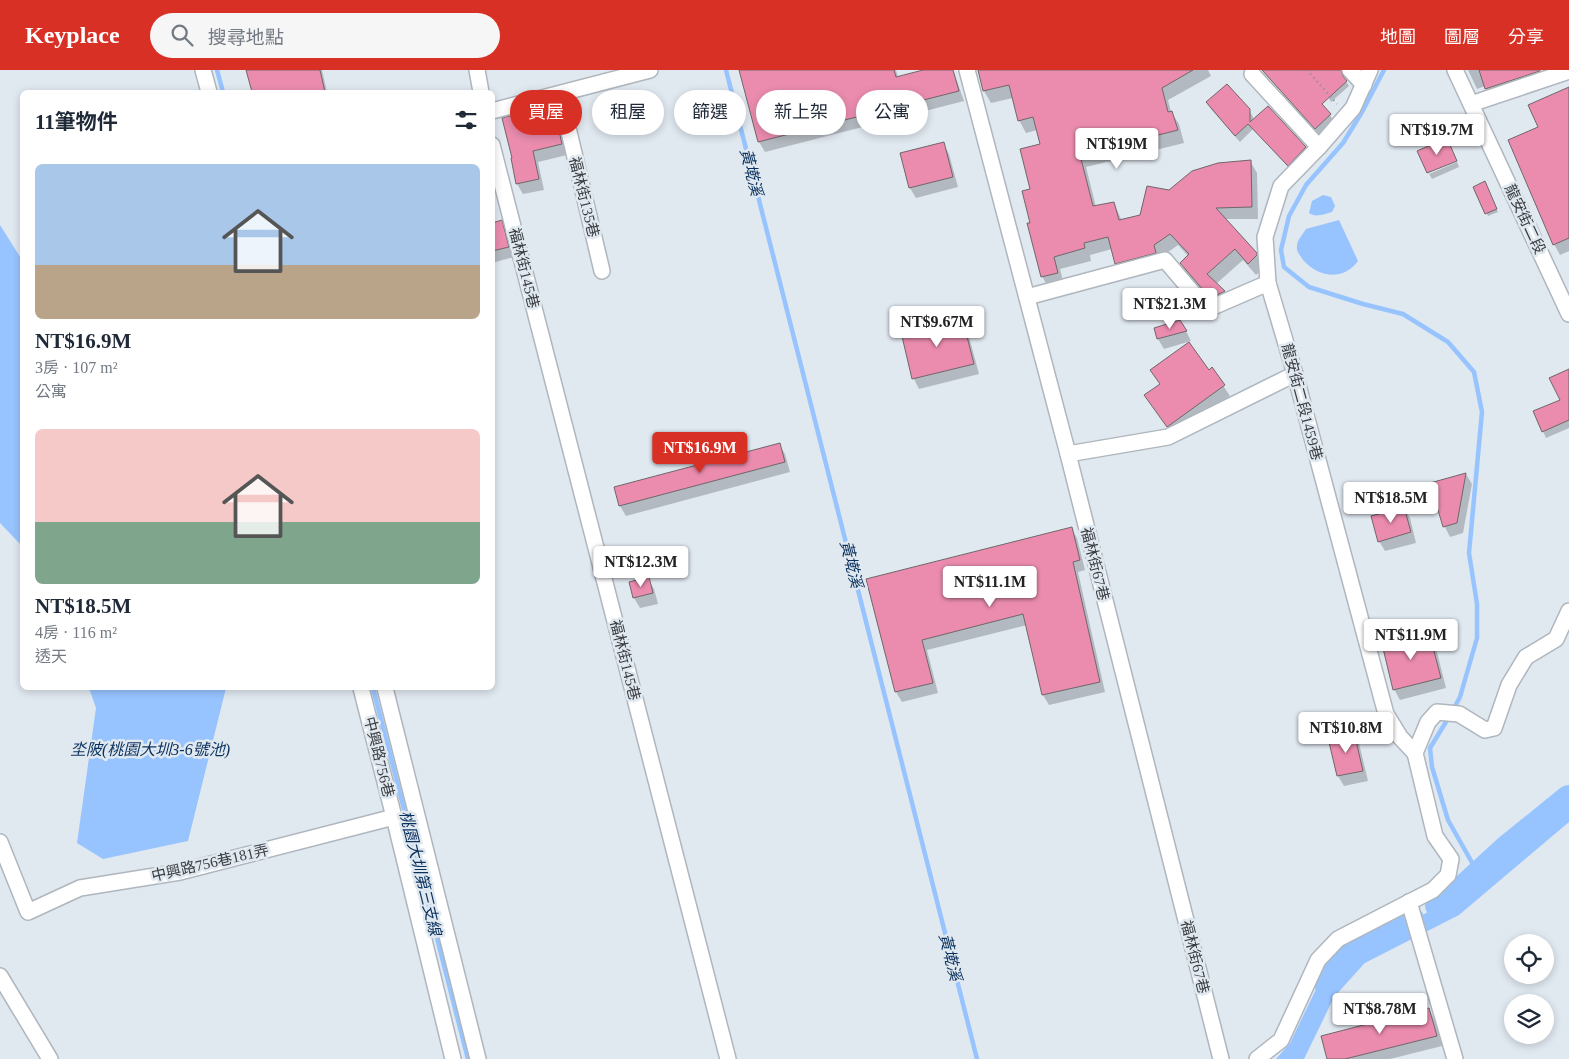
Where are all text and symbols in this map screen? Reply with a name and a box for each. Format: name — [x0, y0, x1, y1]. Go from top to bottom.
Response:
search box — [150, 13, 500, 58]
icon: search — [168, 21, 196, 49]
text: Keyplace — [25, 22, 120, 48]
text: 搜尋地點 — [208, 27, 284, 48]
text: 地圖 — [1380, 27, 1416, 47]
text: 圖層 — [1444, 27, 1480, 47]
text: 分享 — [1508, 27, 1544, 47]
chip: 買屋 — [510, 90, 582, 135]
chip: 租屋 — [592, 90, 664, 135]
chip: 篩選 — [674, 90, 746, 135]
chip: 新上架 — [756, 90, 846, 135]
chip: 公寓 — [856, 90, 928, 135]
icon: filters — [452, 106, 480, 134]
text: 11筆物件 — [35, 110, 118, 134]
pin: NT$19.7M — [1385, 114, 1489, 156]
text: NT$19.7M — [1400, 121, 1474, 138]
pin: NT$19M — [1076, 128, 1158, 170]
text: NT$19M — [1086, 135, 1148, 152]
water label: 黃墘溪 — [737, 147, 766, 199]
street label: 福林街135巷 — [566, 155, 602, 239]
street label: 龍安街二段 — [1502, 181, 1549, 256]
icon: home — [213, 196, 303, 286]
street label: 福林街145巷 — [506, 226, 542, 310]
pin: NT$21.3M — [1118, 288, 1222, 330]
text: NT$21.3M — [1133, 295, 1207, 312]
pin: NT$9.67M — [885, 306, 989, 348]
text: NT$9.67M — [900, 313, 974, 330]
text: NT$16.9M — [35, 329, 131, 353]
street label: 龍安街二段1459巷 — [1279, 342, 1326, 462]
text: 3房 · 107 m² — [35, 359, 118, 376]
text: 公寓 — [35, 383, 67, 400]
pin: NT$16.9M — [648, 432, 752, 474]
text: NT$16.9M — [663, 439, 737, 456]
icon: home — [213, 461, 303, 551]
pin: NT$18.5M — [1339, 482, 1443, 524]
text: NT$18.5M — [1354, 489, 1428, 506]
street label: 福林街67巷 — [1078, 526, 1112, 602]
water label: 黃墘溪 — [837, 539, 866, 591]
pin: NT$12.3M — [589, 546, 693, 588]
text: NT$12.3M — [604, 553, 678, 570]
pin: NT$11.1M — [938, 566, 1042, 608]
text: NT$11.1M — [954, 573, 1026, 590]
text: NT$18.5M — [35, 594, 131, 618]
street label: 福林街145巷 — [607, 618, 643, 702]
pin: NT$11.9M — [1359, 618, 1463, 661]
text: 4房 · 116 m² — [35, 624, 117, 641]
text: NT$11.9M — [1375, 626, 1447, 643]
text: 透天 — [35, 648, 67, 665]
pin: NT$10.8M — [1294, 712, 1398, 754]
street label: 中興路756巷 — [361, 715, 397, 799]
text: NT$10.8M — [1309, 719, 1383, 736]
water label: 坔陂(桃園大圳3-6號池) — [70, 741, 230, 759]
water label: 桃園大圳第三支線 — [397, 809, 445, 939]
street label: 中興路756巷181弄 — [150, 842, 270, 884]
street label: 福林街67巷 — [1178, 919, 1212, 995]
water label: 黃墘溪 — [936, 932, 965, 984]
map controls — [1504, 934, 1554, 1044]
button: locate — [1504, 934, 1554, 984]
pin: NT$8.78M — [1328, 992, 1432, 1035]
button: layers — [1504, 994, 1554, 1044]
text: NT$8.78M — [1343, 1000, 1417, 1017]

